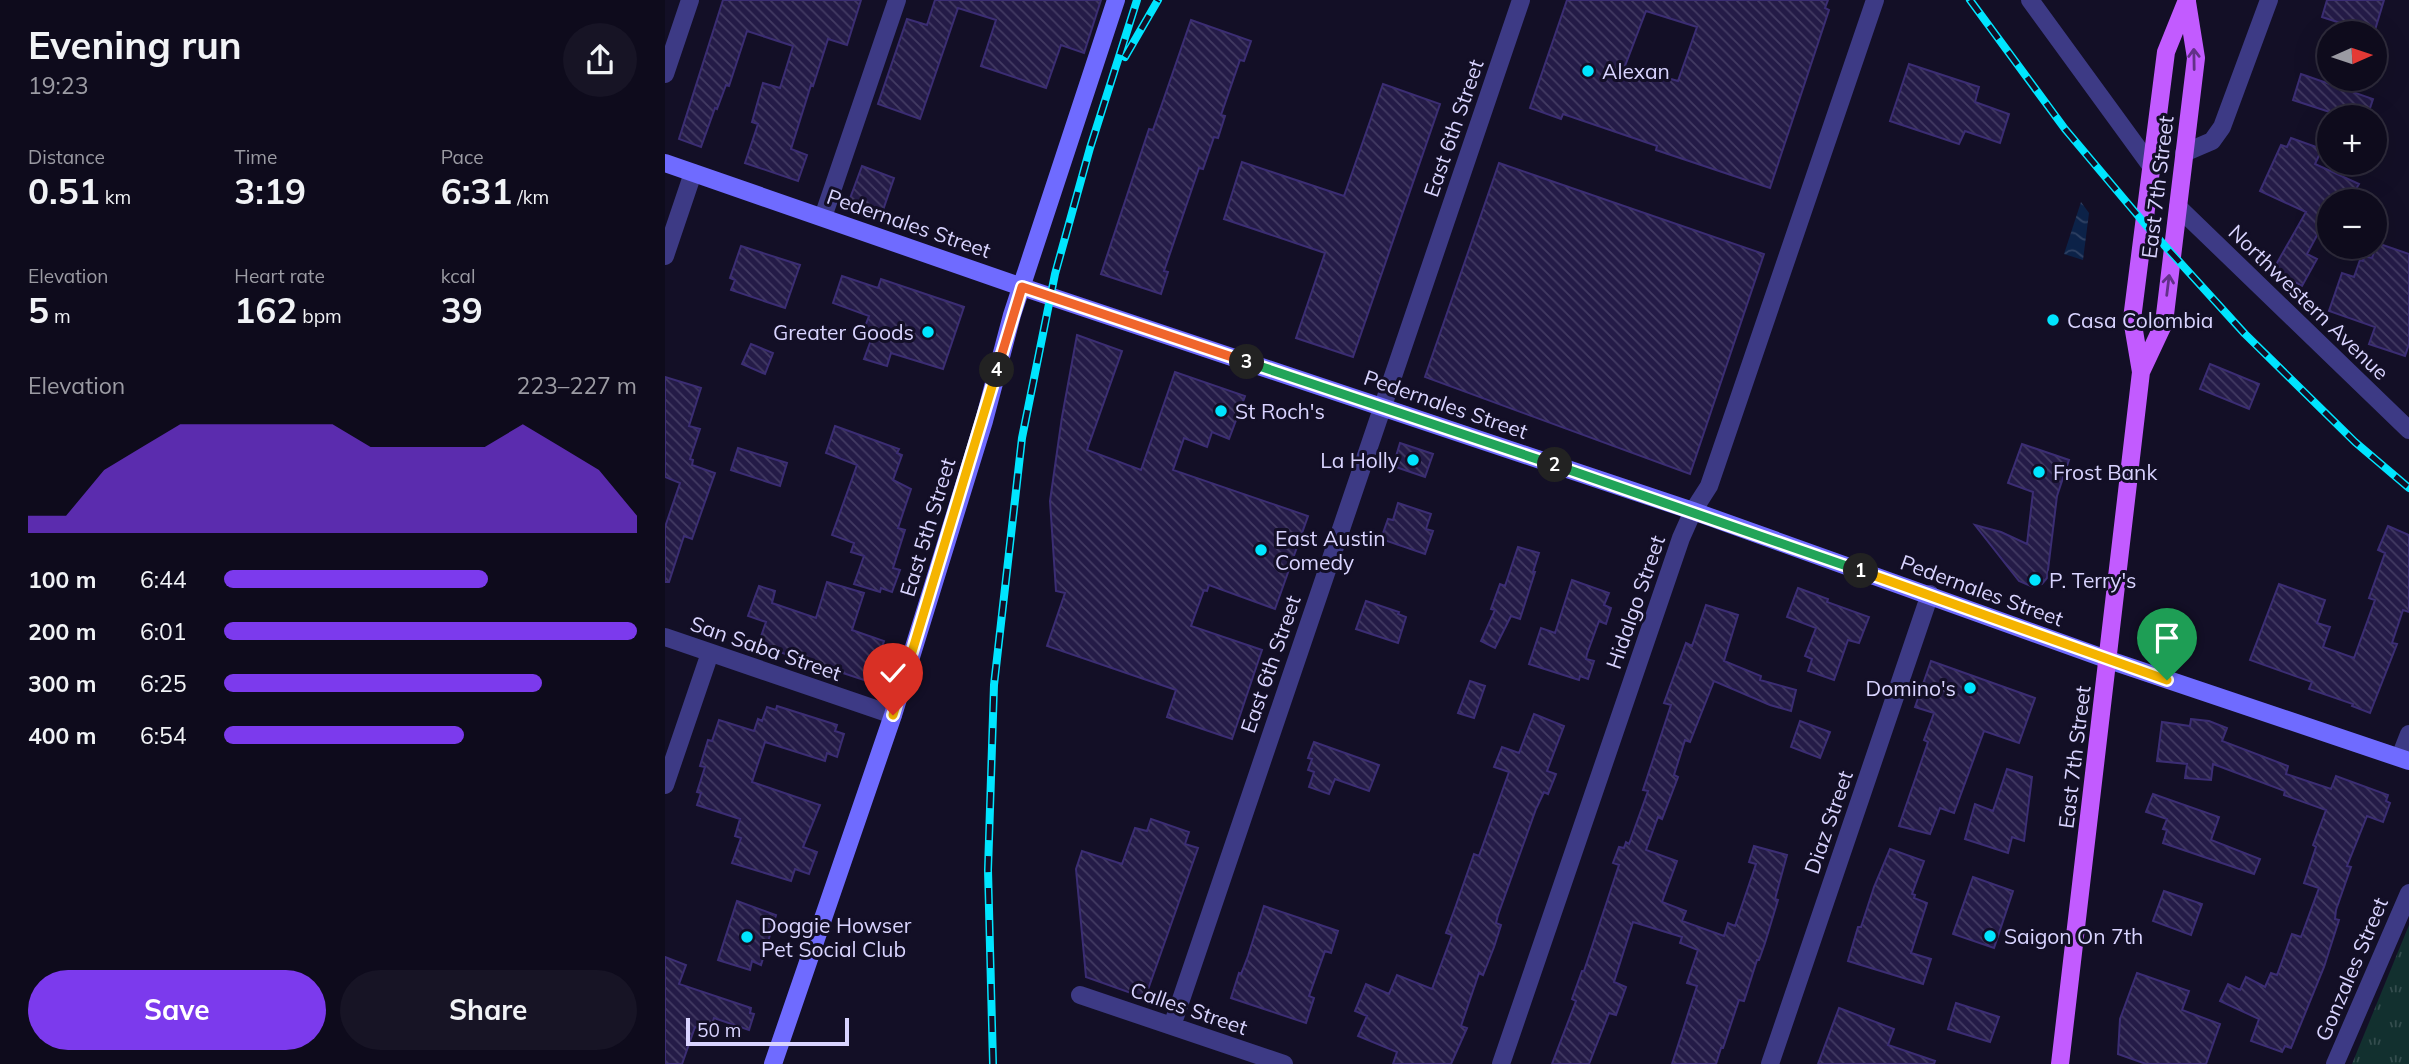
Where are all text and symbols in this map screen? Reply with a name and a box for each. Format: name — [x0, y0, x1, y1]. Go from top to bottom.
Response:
text: Evening run — [28, 21, 242, 69]
north arrow — [2317, 21, 2387, 91]
map controls — [2317, 21, 2387, 259]
button: share — [563, 23, 637, 97]
one-way arrow — [2187, 48, 2201, 71]
street label: East 6th Street — [1417, 56, 1489, 200]
place label: Alexan — [1602, 58, 1670, 84]
marker: Alexan — [1580, 63, 1596, 79]
text: 19:23 — [28, 71, 88, 100]
button: + — [2317, 105, 2387, 175]
street label: East 7th Street — [2135, 114, 2179, 260]
text: Distance — [28, 145, 105, 169]
text: Time — [234, 145, 277, 169]
text: Pace — [441, 145, 484, 169]
text: 0.51 — [28, 169, 100, 213]
text: 3:19 — [234, 169, 306, 213]
text: 6:31 — [441, 169, 512, 213]
street label: Pedernales Street — [824, 183, 994, 263]
text: km — [100, 185, 131, 209]
text: /km — [512, 185, 549, 209]
button: − — [2317, 189, 2387, 259]
street label: Northwestern Avenue — [2224, 219, 2394, 385]
text: Elevation — [28, 264, 108, 288]
text: Heart rate — [234, 264, 325, 288]
text: kcal — [441, 264, 475, 288]
one-way arrow — [2162, 274, 2175, 297]
text: 5 — [28, 288, 49, 332]
text: 162 — [234, 288, 297, 332]
text: 39 — [441, 288, 483, 332]
text: m — [49, 304, 71, 328]
text: bpm — [297, 304, 342, 328]
place label: Casa Colombia — [2067, 307, 2213, 333]
marker: Casa Colombia — [2045, 312, 2061, 328]
place label: Greater Goods — [773, 319, 914, 345]
marker: Greater Goods — [920, 324, 936, 340]
pin: 3 — [1229, 344, 1265, 380]
text: 3 — [1241, 349, 1252, 373]
pin: 4 — [979, 352, 1015, 388]
text: 4 — [991, 357, 1002, 381]
street label: Pedernales Street — [1361, 364, 1531, 444]
text: Elevation — [28, 371, 125, 400]
text: 223–227 m — [516, 371, 637, 400]
place label: St Roch's — [1235, 398, 1325, 424]
marker: St Roch's — [1213, 403, 1229, 419]
place label: La Holly — [1320, 447, 1399, 473]
pin: 2 — [1537, 448, 1573, 482]
marker: La Holly — [1405, 452, 1421, 468]
text: 2 — [1549, 452, 1560, 476]
street label: East 5th Street — [894, 454, 960, 600]
place label: Frost Bank — [2053, 459, 2157, 485]
marker: Frost Bank — [2031, 464, 2047, 480]
place label: East Austin Comedy — [1275, 525, 1385, 575]
street label: Hidalgo Street — [1600, 532, 1670, 672]
marker: East Austin Comedy — [1253, 542, 1269, 558]
street label: Pedernales Street — [1897, 548, 2067, 632]
pin: 1 — [1843, 554, 1879, 588]
text: 1 — [1855, 558, 1866, 582]
text: 100 m — [28, 565, 96, 594]
text: 6:44 — [140, 565, 187, 594]
place label: P. Terry's — [2049, 567, 2136, 593]
marker: P. Terry's — [2027, 572, 2043, 588]
street label: East 6th Street — [1234, 592, 1306, 736]
pin — [2137, 608, 2197, 680]
street label: San Saba Street — [687, 610, 845, 686]
text: 200 m — [28, 617, 96, 646]
text: 6:01 — [140, 617, 187, 646]
icon: arrive — [2148, 619, 2186, 657]
pin — [863, 643, 923, 715]
icon: check — [874, 654, 912, 692]
text: 300 m — [28, 669, 96, 698]
text: 6:25 — [140, 669, 187, 698]
place label: Domino's — [1866, 675, 1956, 701]
marker: Domino's — [1962, 680, 1978, 696]
street label: East 7th Street — [2052, 684, 2096, 830]
text: 400 m — [28, 721, 96, 750]
text: 6:54 — [140, 721, 187, 750]
street label: Diaz Street — [1798, 767, 1858, 877]
street label: Gonzales Street — [2309, 893, 2393, 1045]
place label: Doggie Howser Pet Social Club — [761, 912, 912, 962]
place label: Saigon On 7th — [2004, 923, 2143, 949]
marker: Saigon On 7th — [1982, 928, 1998, 944]
marker: Doggie Howser Pet Social Club — [739, 929, 755, 945]
button: Save — [28, 970, 326, 1050]
button: Share — [340, 970, 637, 1050]
street label: Calles Street — [1127, 976, 1251, 1040]
scale bar — [686, 1015, 849, 1047]
text: 50 m — [697, 1018, 741, 1042]

